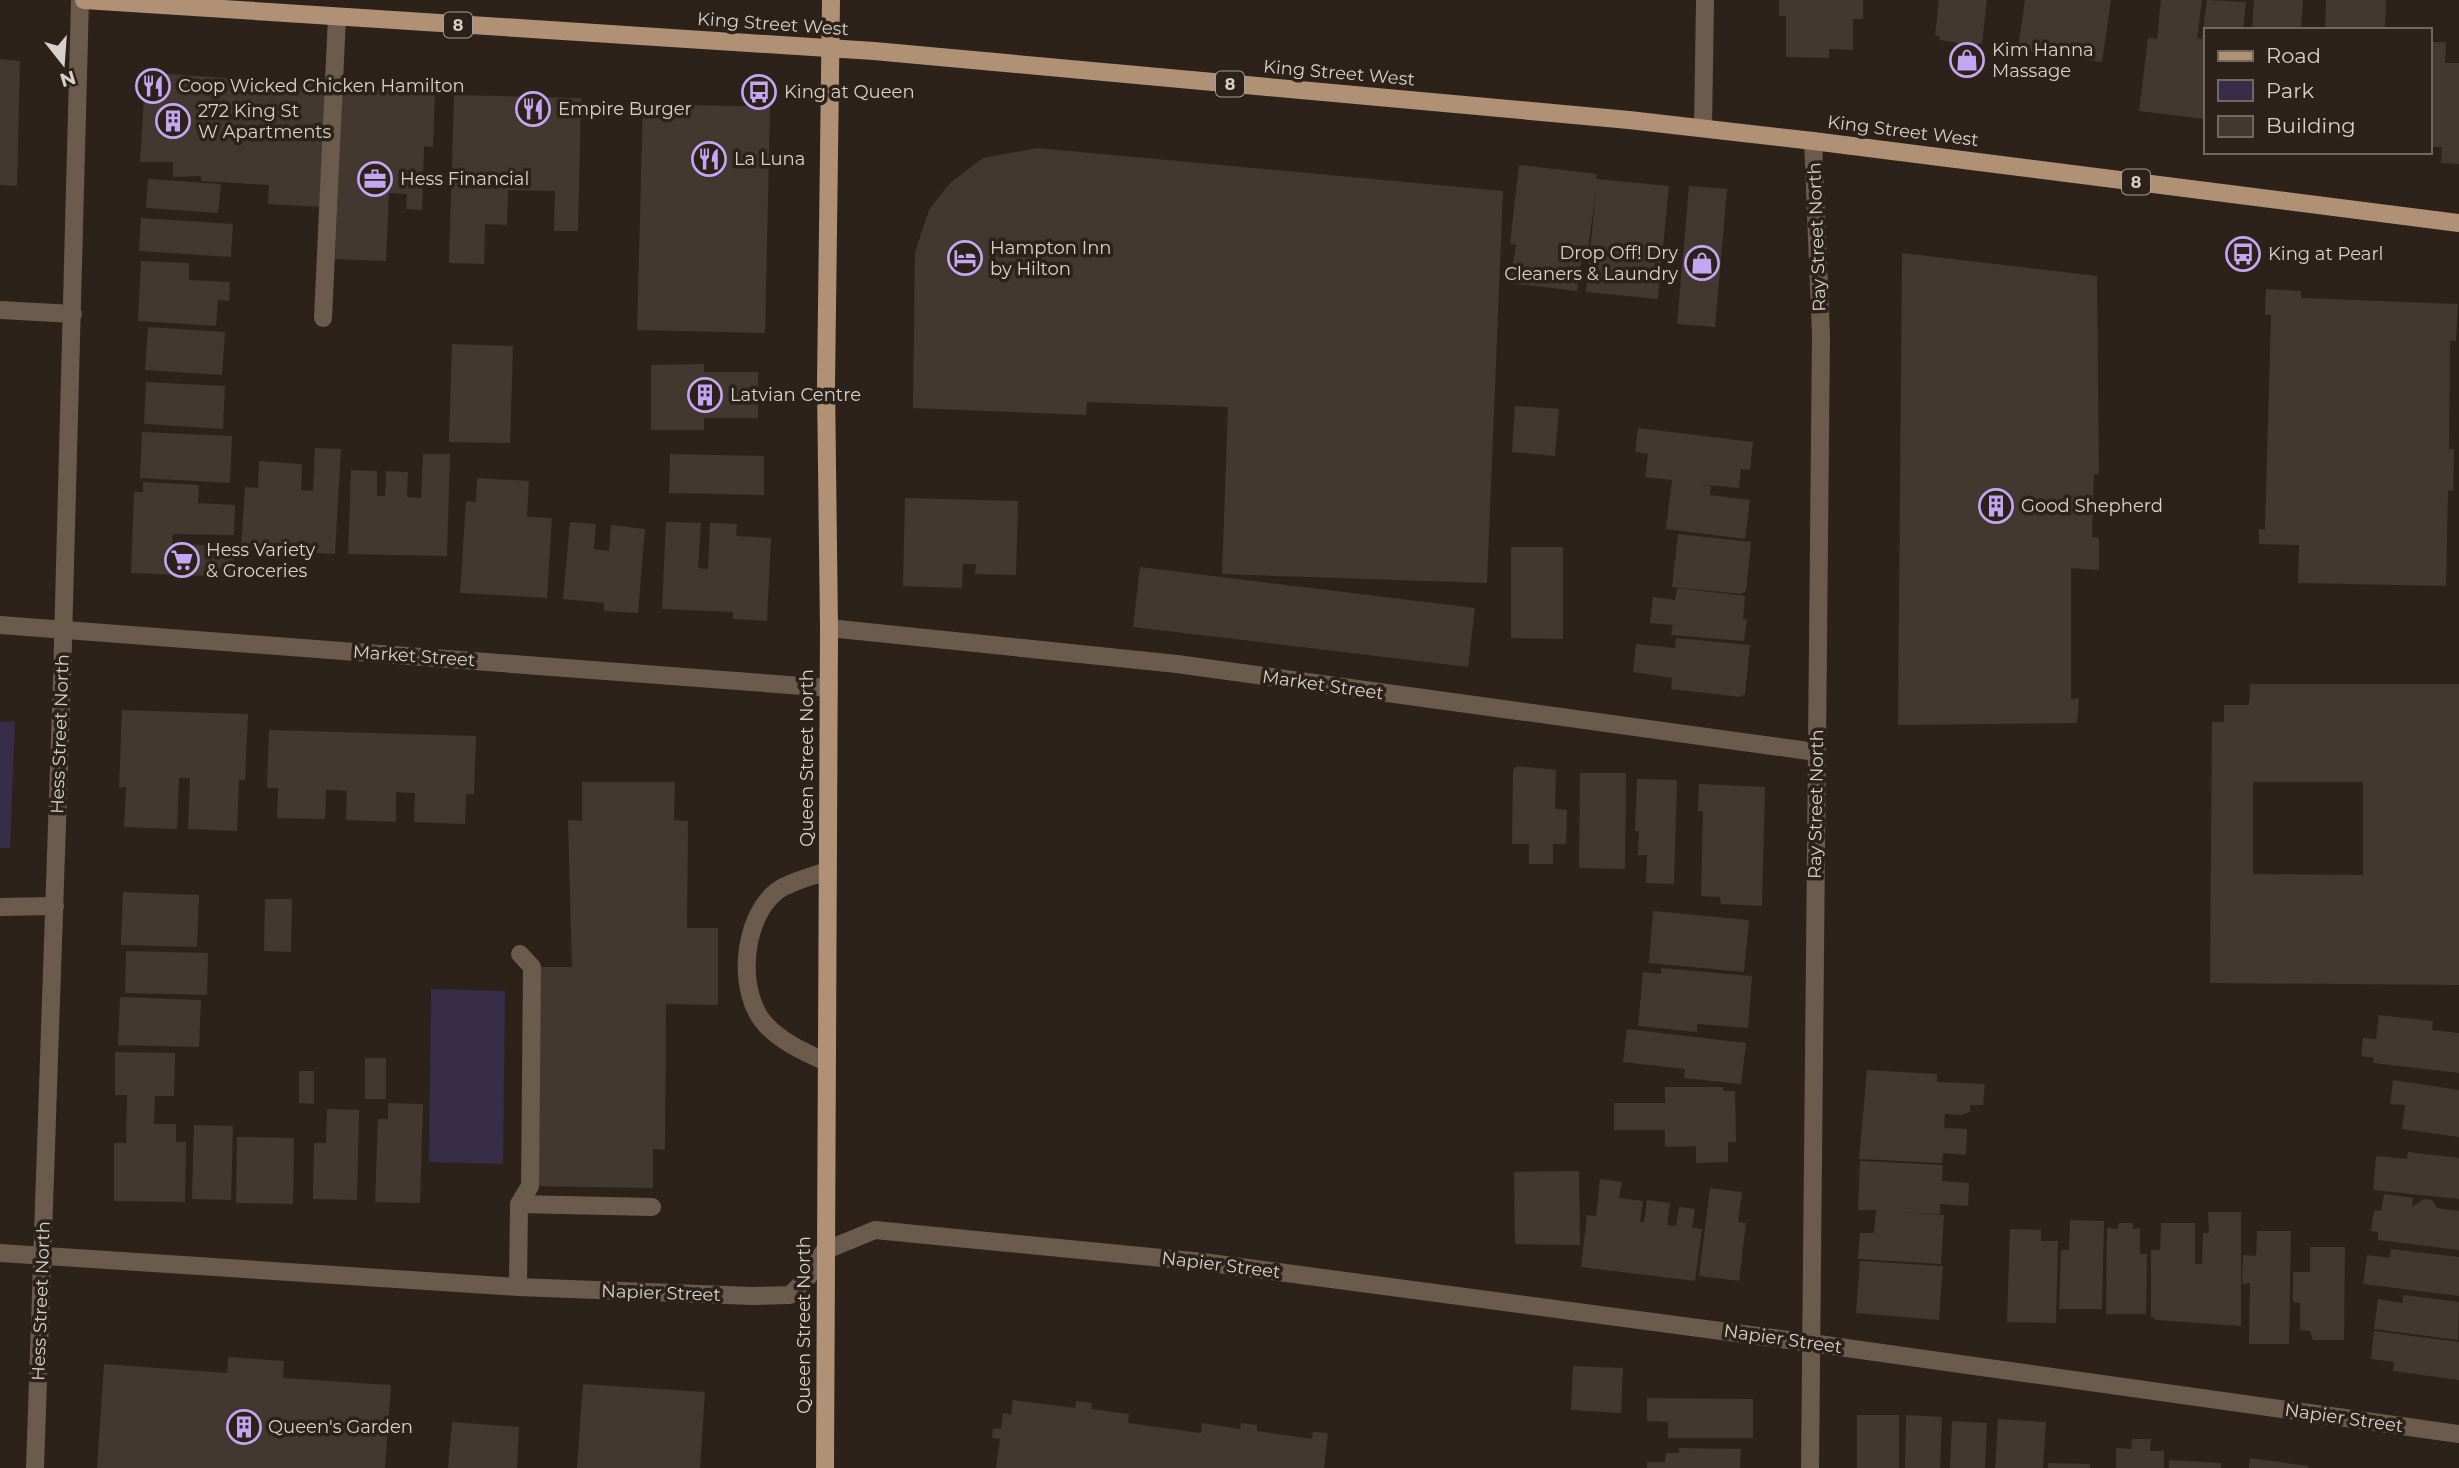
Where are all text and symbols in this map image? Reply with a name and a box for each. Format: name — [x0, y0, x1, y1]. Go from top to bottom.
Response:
street label: King Street West — [696, 8, 850, 40]
road number: 8 — [444, 13, 472, 38]
north arrow — [28, 28, 98, 98]
legend — [2204, 28, 2431, 154]
place label: Kim Hanna Massage — [1992, 39, 2094, 82]
shop icon: Kim Hanna Massage — [1948, 41, 1986, 79]
text: Road — [2266, 43, 2321, 68]
street label: King Street West — [1262, 55, 1416, 91]
text: N — [57, 66, 79, 92]
restaurant icon: Coop Wicked Chicken Hamilton — [134, 67, 172, 105]
road number: 8 — [1216, 72, 1244, 96]
bus stop icon: King at Queen — [740, 73, 778, 111]
place label: Coop Wicked Chicken Hamilton — [178, 75, 465, 97]
text: Park — [2266, 78, 2314, 103]
place label: King at Queen — [784, 81, 915, 103]
restaurant icon: Empire Burger — [514, 90, 552, 128]
place label: Empire Burger — [558, 98, 692, 120]
place label: 272 King St W Apartments — [198, 100, 332, 143]
building icon: 272 King St W Apartments — [154, 102, 192, 140]
street label: King Street West — [1826, 111, 1980, 151]
text: Building — [2266, 113, 2356, 138]
restaurant icon: La Luna — [690, 140, 728, 178]
place label: La Luna — [734, 148, 805, 170]
office icon: Hess Financial — [356, 160, 394, 198]
street label: Ray Street North — [1803, 162, 1831, 312]
place label: Hess Financial — [400, 168, 529, 190]
road number: 8 — [2122, 170, 2150, 194]
bus stop icon: King at Pearl — [2224, 235, 2262, 273]
place label: Hampton Inn by Hilton — [990, 237, 1111, 280]
hotel icon: Hampton Inn by Hilton — [946, 239, 984, 277]
place label: Drop Off! Dry Cleaners & Laundry — [1504, 242, 1678, 285]
place label: King at Pearl — [2268, 243, 2383, 265]
shop icon: Drop Off! Dry Cleaners & Laundry — [1683, 244, 1721, 282]
building icon: Latvian Centre — [686, 376, 724, 414]
place label: Latvian Centre — [730, 384, 861, 406]
building icon: Good Shepherd — [1977, 487, 2015, 525]
place label: Good Shepherd — [2021, 495, 2163, 517]
place label: Hess Variety & Groceries — [206, 539, 315, 582]
supermarket icon: Hess Variety & Groceries — [163, 541, 201, 579]
street label: Market Street — [352, 641, 476, 671]
street label: Hess Street North — [46, 654, 74, 814]
street label: Market Street — [1261, 666, 1385, 704]
street label: Queen Street North — [796, 669, 818, 847]
street label: Ray Street North — [1804, 729, 1828, 879]
street label: Hess Street North — [27, 1221, 55, 1381]
street label: Queen Street North — [793, 1236, 815, 1414]
street label: Napier Street — [1160, 1247, 1282, 1283]
street label: Napier Street — [601, 1280, 721, 1306]
street label: Napier Street — [1722, 1320, 1844, 1358]
street label: Napier Street — [2283, 1399, 2405, 1437]
building icon: Queen's Garden — [225, 1408, 263, 1446]
place label: Queen's Garden — [268, 1416, 413, 1438]

